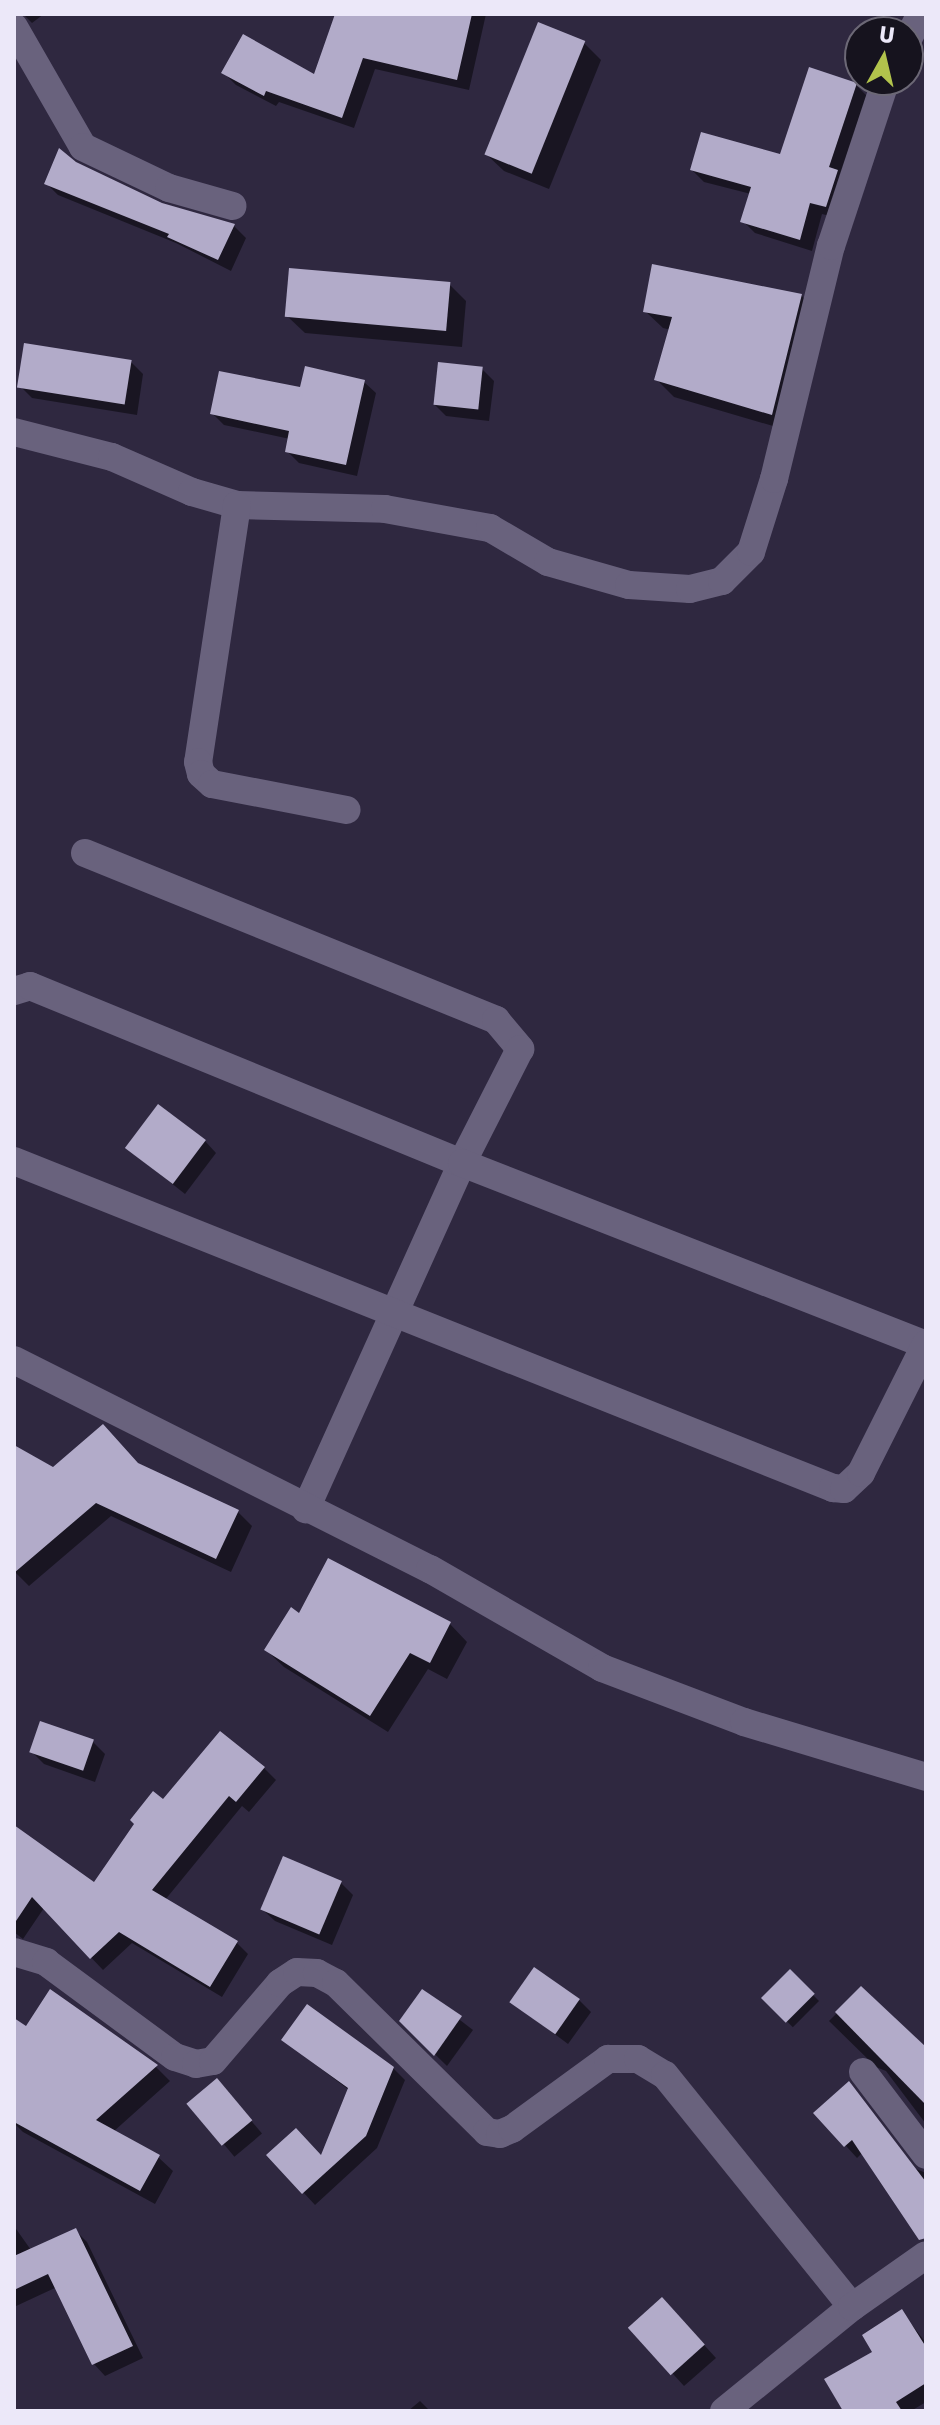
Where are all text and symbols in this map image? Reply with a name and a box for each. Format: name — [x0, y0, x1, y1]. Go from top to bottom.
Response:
north arrow — [844, 16, 924, 96]
text: U — [877, 17, 897, 51]

